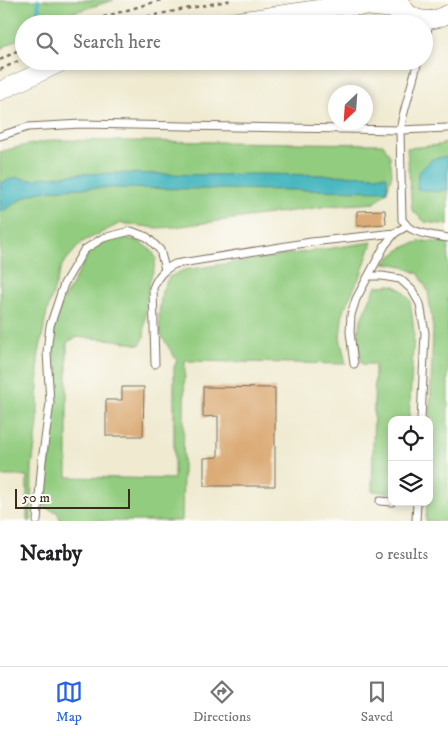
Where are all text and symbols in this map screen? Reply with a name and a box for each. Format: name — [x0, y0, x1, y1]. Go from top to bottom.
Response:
search box — [15, 15, 433, 70]
icon: search — [33, 29, 61, 57]
text: Search here — [73, 31, 161, 54]
north arrow — [328, 85, 373, 130]
map controls — [388, 416, 433, 506]
button: locate — [388, 416, 433, 461]
button: layers — [388, 461, 433, 506]
scale bar — [15, 486, 130, 509]
text: 50 m — [22, 489, 50, 507]
text: Nearby — [20, 541, 82, 567]
text: 0 results — [375, 544, 428, 564]
tab: Map — [55, 678, 83, 726]
tab: Directions — [193, 678, 251, 726]
tab: Saved — [361, 678, 393, 726]

